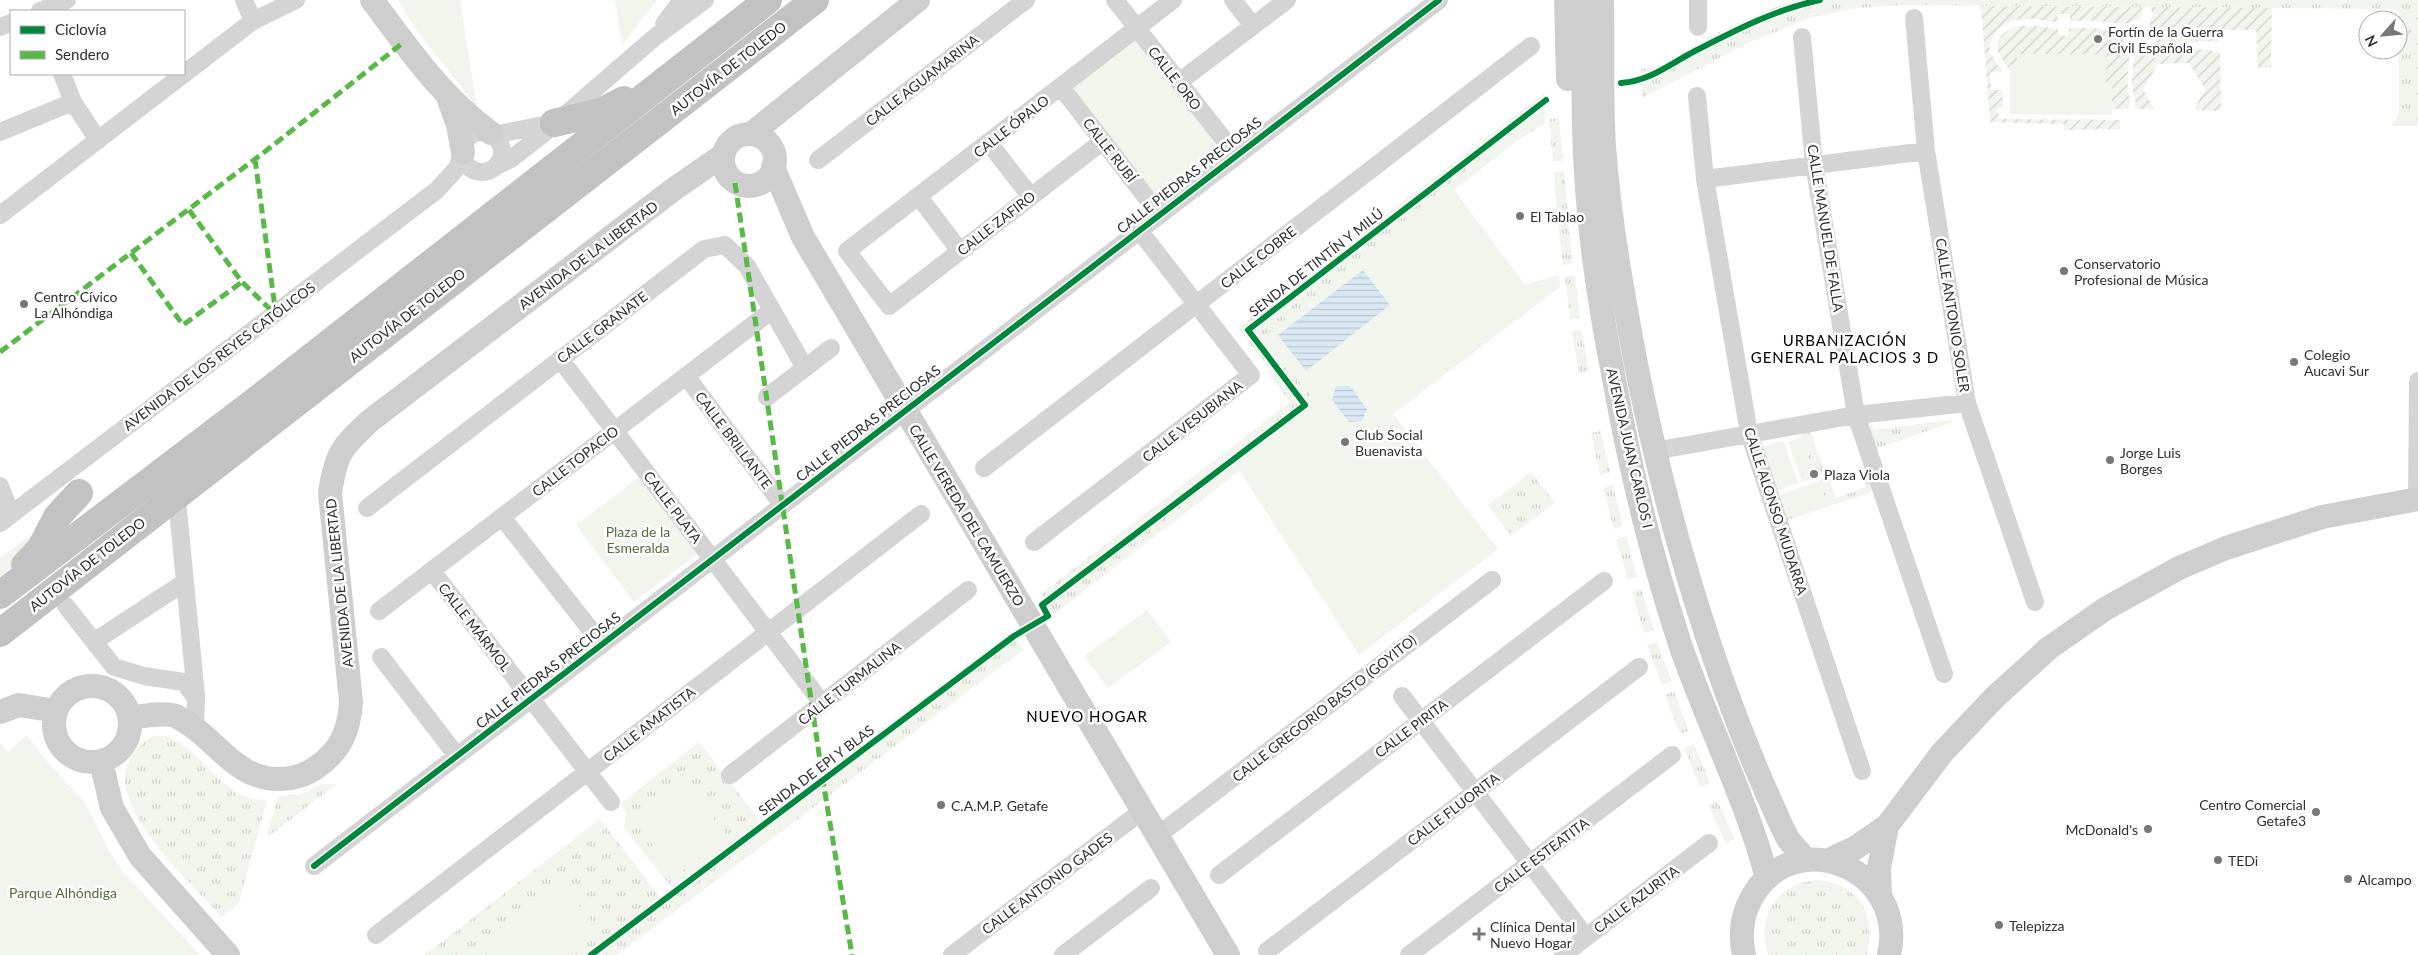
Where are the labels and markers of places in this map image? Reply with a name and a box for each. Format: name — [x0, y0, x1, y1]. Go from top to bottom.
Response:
place label: Fortín de la Guerra Civil Española — [2108, 23, 2223, 56]
marker: Fortín de la Guerra Civil Española — [2092, 33, 2104, 45]
place label: El Tablao — [1530, 208, 1584, 225]
marker: El Tablao — [1514, 210, 1526, 222]
place label: Conservatorio Profesional de Música — [2074, 255, 2209, 288]
marker: Conservatorio Profesional de Música — [2058, 265, 2070, 277]
place label: Centro Cívico La Alhóndiga — [34, 288, 118, 321]
marker: Centro Cívico La Alhóndiga — [18, 298, 30, 310]
place label: Colegio Aucavi Sur — [2304, 346, 2369, 379]
marker: Colegio Aucavi Sur — [2288, 356, 2300, 368]
place label: Club Social Buenavista — [1355, 426, 1423, 459]
marker: Club Social Buenavista — [1339, 436, 1351, 448]
place label: Jorge Luis Borges — [2120, 444, 2181, 477]
marker: Jorge Luis Borges — [2104, 454, 2116, 466]
place label: Plaza Viola — [1824, 466, 1890, 483]
marker: Plaza Viola — [1808, 468, 1820, 480]
place label: Centro Comercial Getafe3 — [2199, 796, 2306, 829]
place label: C.A.M.P. Getafe — [951, 797, 1048, 814]
marker: C.A.M.P. Getafe — [935, 799, 947, 811]
marker: Centro Comercial Getafe3 — [2310, 806, 2322, 818]
place label: McDonald's — [2065, 821, 2138, 838]
marker: McDonald's — [2142, 823, 2154, 835]
place label: TEDi — [2228, 852, 2258, 869]
marker: TEDi — [2212, 854, 2224, 866]
place label: Alcampo — [2358, 871, 2412, 888]
marker: Alcampo — [2342, 873, 2354, 885]
place label: Telepizza — [2009, 917, 2065, 934]
place label: Clínica Dental Nuevo Hogar — [1490, 918, 1575, 951]
marker: Telepizza — [1993, 919, 2005, 931]
marker: Clínica Dental Nuevo Hogar — [1472, 927, 1486, 941]

